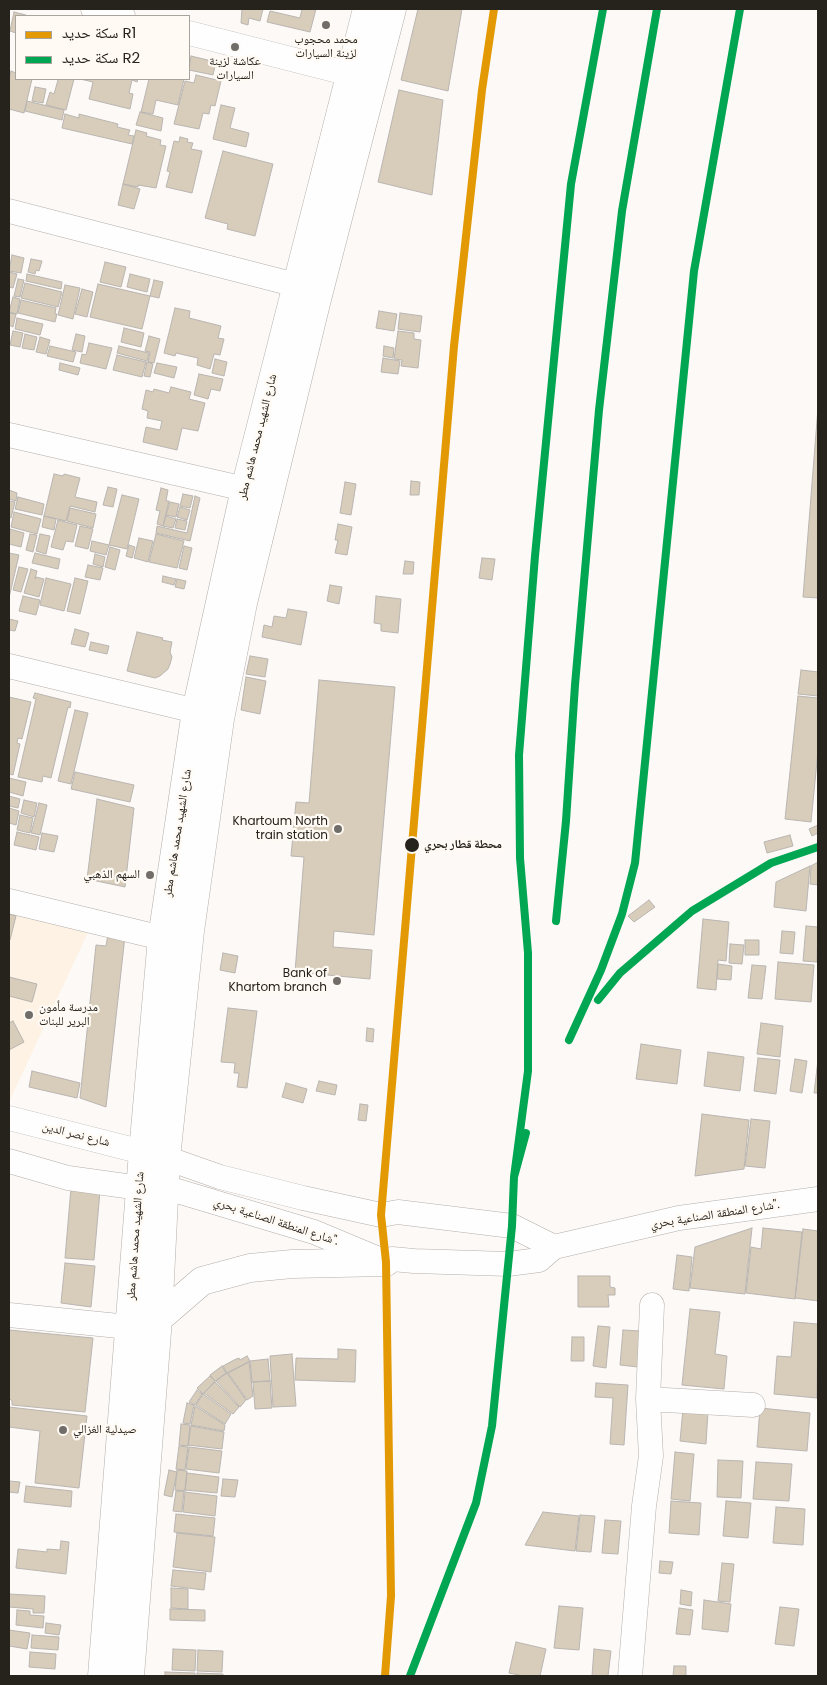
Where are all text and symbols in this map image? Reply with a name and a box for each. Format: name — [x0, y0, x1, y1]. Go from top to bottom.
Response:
legend — [15, 15, 190, 80]
marker: محمد محجوب لزينة السيارات — [320, 19, 332, 31]
text: سكة حديد R1 — [62, 22, 136, 43]
place label: محمد محجوب لزينة السيارات — [294, 33, 358, 61]
marker: عكاشة لزينة السيارات — [229, 41, 241, 53]
text: سكة حديد R2 — [62, 47, 140, 68]
place label: عكاشة لزينة السيارات — [209, 55, 261, 83]
street label: شارع الشهيد محمد هاشم مطر — [235, 373, 281, 501]
street label: شارع الشهيد محمد هاشم مطر — [161, 768, 195, 898]
place label: Khartoum North train station — [233, 815, 328, 843]
marker: Khartoum North train station — [332, 823, 344, 835]
marker: محطة قطار بحري — [403, 836, 421, 854]
place label: محطة قطار بحري — [424, 838, 502, 852]
place label: السهم الذهبي — [84, 868, 140, 882]
marker: السهم الذهبي — [144, 869, 156, 881]
place label: Bank of Khartom branch — [229, 967, 327, 995]
marker: Bank of Khartom branch — [331, 975, 343, 987]
place label: مدرسة مأمون البرير للبنات — [39, 1001, 98, 1029]
marker: مدرسة مأمون البرير للبنات — [23, 1009, 35, 1021]
street label: شارع نصر الدين — [41, 1120, 111, 1150]
street label: شارع الشهيد محمد هاشم مطر — [124, 1171, 148, 1301]
street label: شارع المنطقة الصناعية بحري". — [212, 1195, 340, 1249]
street label: شارع المنطقة الصناعية بحري". — [649, 1198, 781, 1232]
place label: صيدلية الغزالي — [73, 1423, 137, 1437]
marker: صيدلية الغزالي — [57, 1424, 69, 1436]

